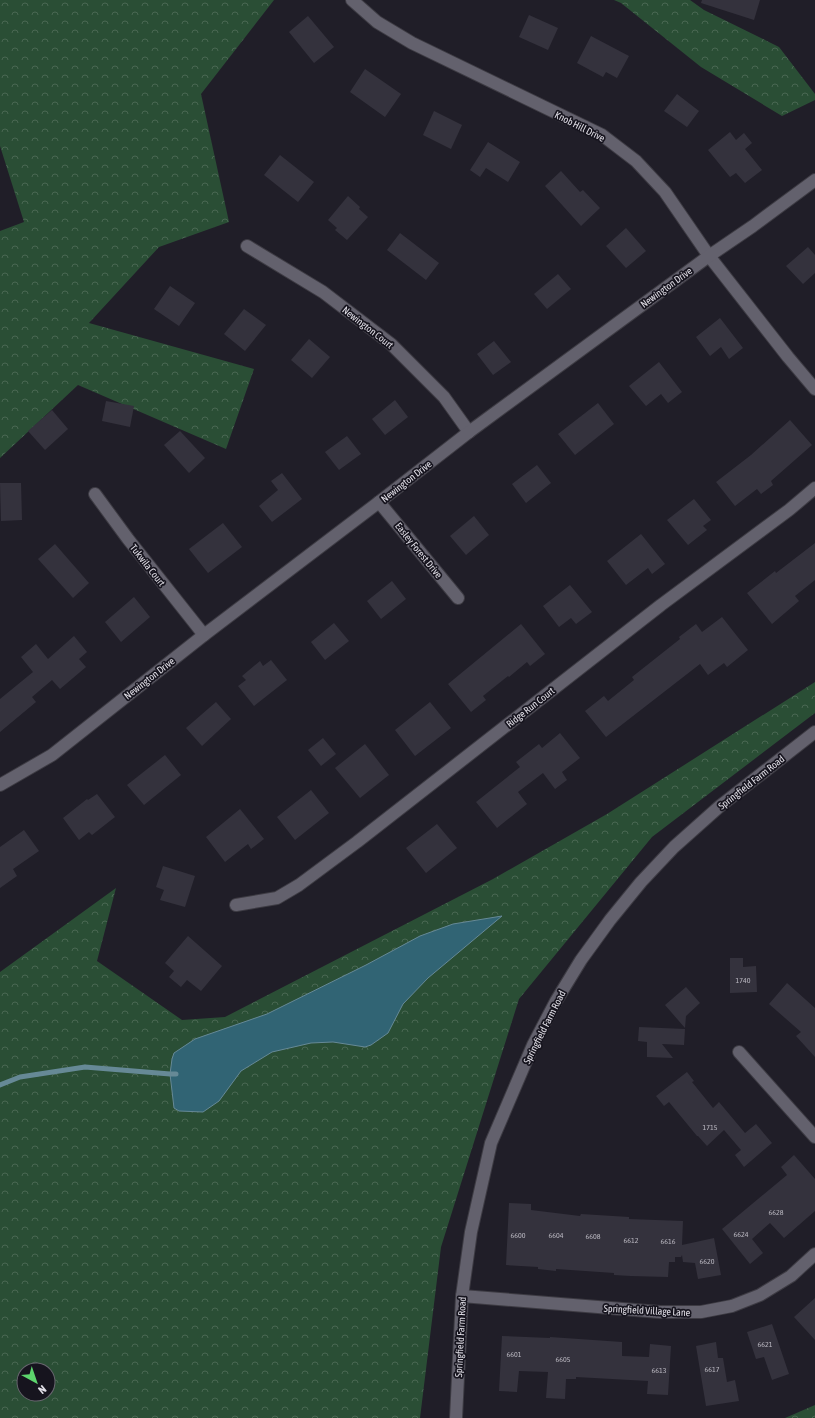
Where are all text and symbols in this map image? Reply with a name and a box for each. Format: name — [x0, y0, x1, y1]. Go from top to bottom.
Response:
street label: Knob Hill Drive — [553, 109, 607, 144]
street label: Newington Drive — [638, 265, 695, 310]
street label: Newington Court — [340, 304, 395, 351]
street label: Newington Drive — [379, 458, 434, 504]
street label: Easley Forest Drive — [393, 520, 445, 581]
street label: Tukwila Court — [128, 542, 167, 588]
street label: Newington Drive — [122, 655, 177, 701]
street label: Ridge Run Court — [504, 685, 557, 730]
street label: Springfield Farm Road — [716, 753, 787, 812]
house number: 1740 — [735, 976, 751, 985]
street label: Springfield Farm Road — [521, 989, 568, 1066]
house number: 1715 — [702, 1123, 718, 1132]
house number: 6628 — [768, 1208, 784, 1217]
house number: 6624 — [733, 1230, 749, 1239]
house number: 6600 — [510, 1231, 526, 1240]
house number: 6604 — [548, 1231, 564, 1240]
house number: 6608 — [585, 1232, 601, 1241]
house number: 6612 — [623, 1236, 639, 1245]
house number: 6616 — [660, 1237, 676, 1246]
house number: 6620 — [699, 1257, 715, 1266]
street label: Springfield Farm Road — [453, 1296, 468, 1378]
street label: Springfield Village Lane — [603, 1303, 691, 1318]
house number: 6621 — [757, 1340, 773, 1349]
house number: 6601 — [506, 1350, 522, 1359]
house number: 6605 — [555, 1355, 571, 1364]
north arrow — [16, 1362, 56, 1402]
house number: 6617 — [704, 1365, 720, 1374]
house number: 6613 — [651, 1366, 667, 1375]
text: N — [36, 1383, 49, 1396]

